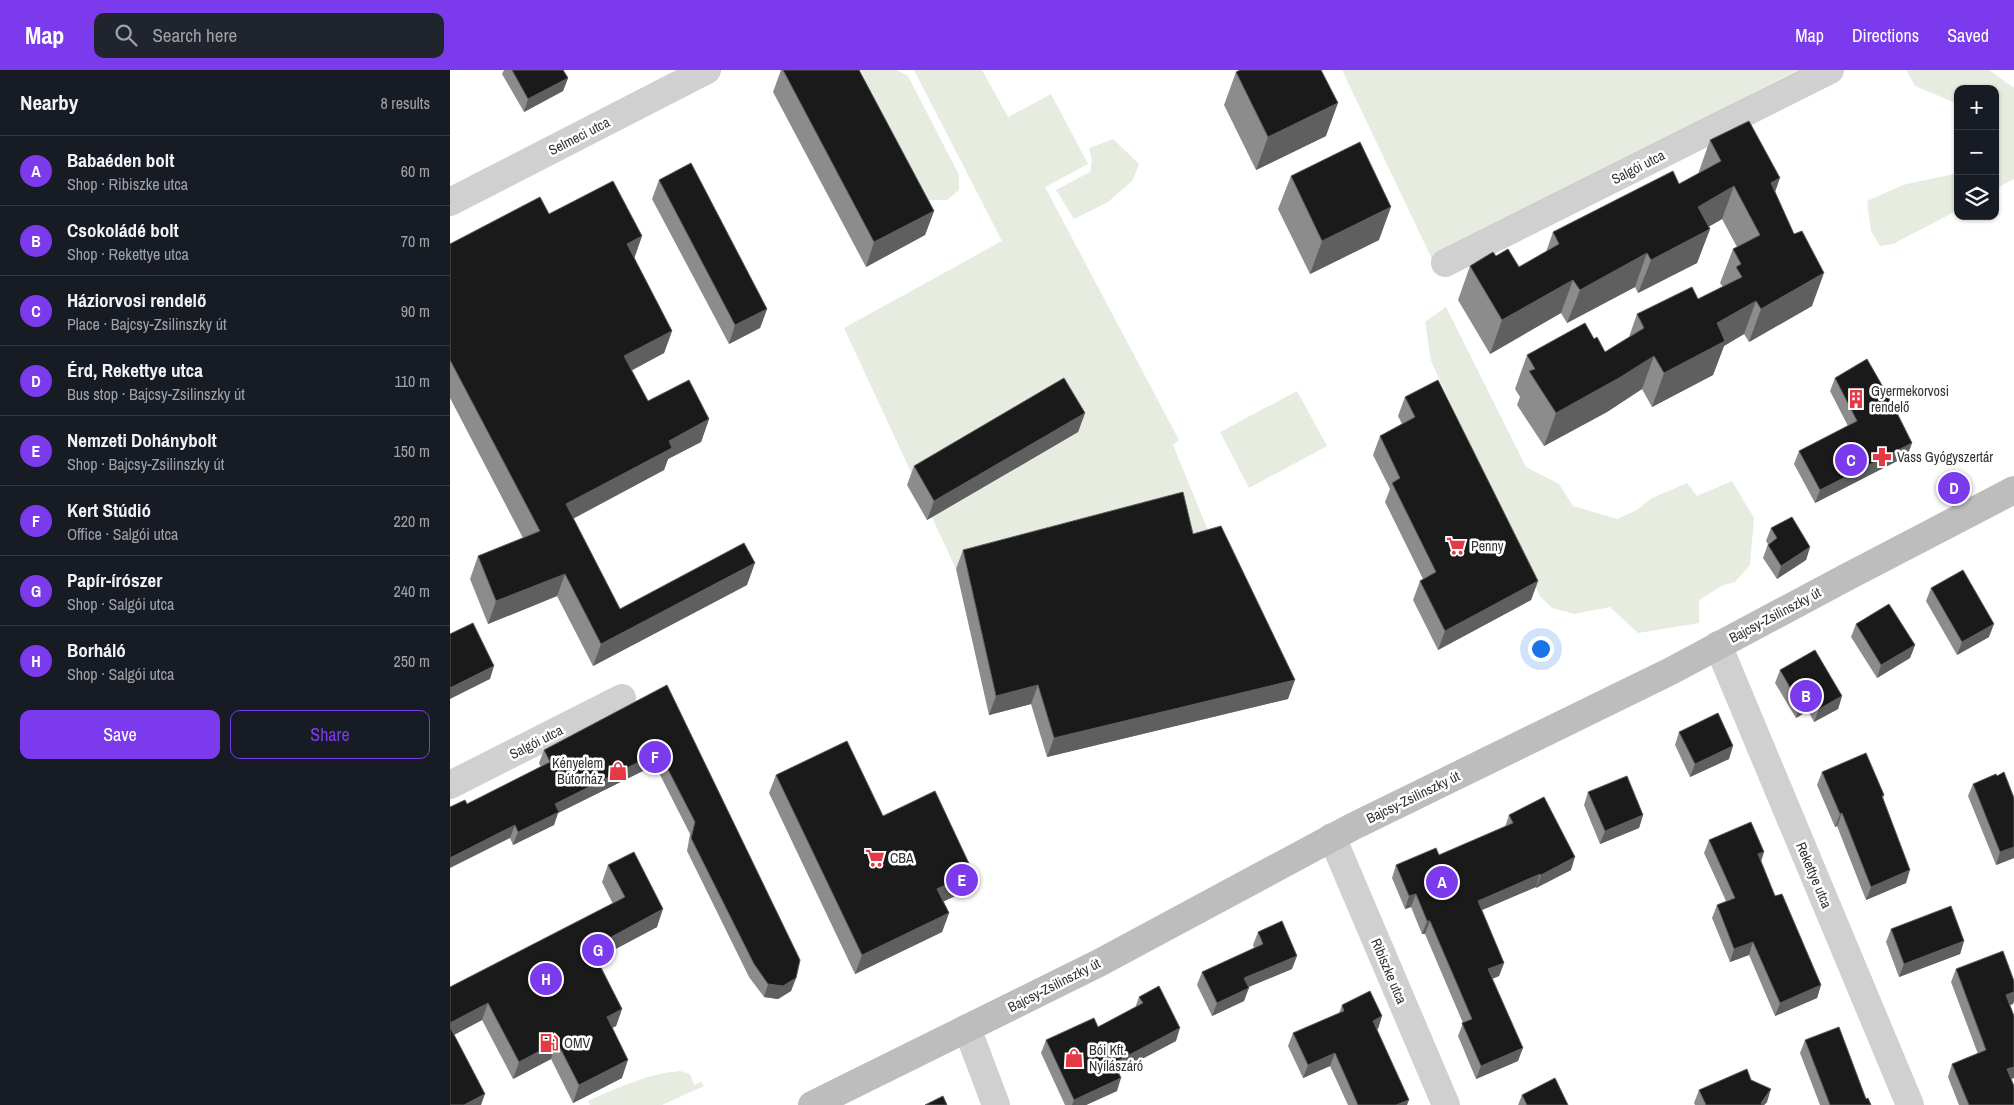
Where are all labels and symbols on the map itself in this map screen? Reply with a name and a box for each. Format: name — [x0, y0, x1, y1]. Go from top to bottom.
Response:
street label: Selmeci utca — [545, 113, 613, 159]
street label: Salgói utca — [1608, 146, 1668, 188]
place label: Gyermekorvosi rendelő — [1871, 382, 1949, 416]
building icon: Gyermekorvosi rendelő — [1845, 388, 1867, 410]
pin: C — [1835, 441, 1867, 479]
pharmacy icon: Vass Gyógyszertár — [1871, 446, 1893, 468]
place label: Vass Gyógyszertár — [1897, 448, 1993, 466]
pin: D — [1938, 469, 1970, 507]
supermarket icon: Penny — [1445, 535, 1467, 557]
place label: Penny — [1471, 537, 1504, 555]
street label: Bajcsy-Zsilinszky út — [1726, 583, 1824, 647]
your location — [1528, 636, 1554, 662]
pin: B — [1790, 677, 1822, 715]
street label: Salgói utca — [506, 721, 566, 763]
pin: F — [639, 738, 671, 776]
place label: Kényelem Bútorház — [552, 754, 603, 788]
shop icon: Kényelem Bútorház — [607, 760, 629, 782]
street label: Bajcsy-Zsilinszky út — [1363, 767, 1463, 827]
street label: Rekettye utca — [1792, 839, 1836, 911]
supermarket icon: CBA — [864, 847, 886, 869]
place label: CBA — [890, 849, 914, 867]
pin: E — [946, 861, 978, 899]
pin: A — [1426, 863, 1458, 901]
pin: G — [582, 931, 614, 969]
street label: Ribiszke utca — [1367, 935, 1411, 1007]
street label: Bajcsy-Zsilinszky út — [1005, 954, 1103, 1016]
pin: H — [530, 960, 562, 998]
fuel station icon: OMV — [538, 1032, 560, 1054]
place label: OMV — [564, 1034, 590, 1052]
place label: Bói Kft. Nyílászáró — [1089, 1041, 1143, 1075]
shop icon: Bói Kft. Nyílászáró — [1063, 1047, 1085, 1069]

